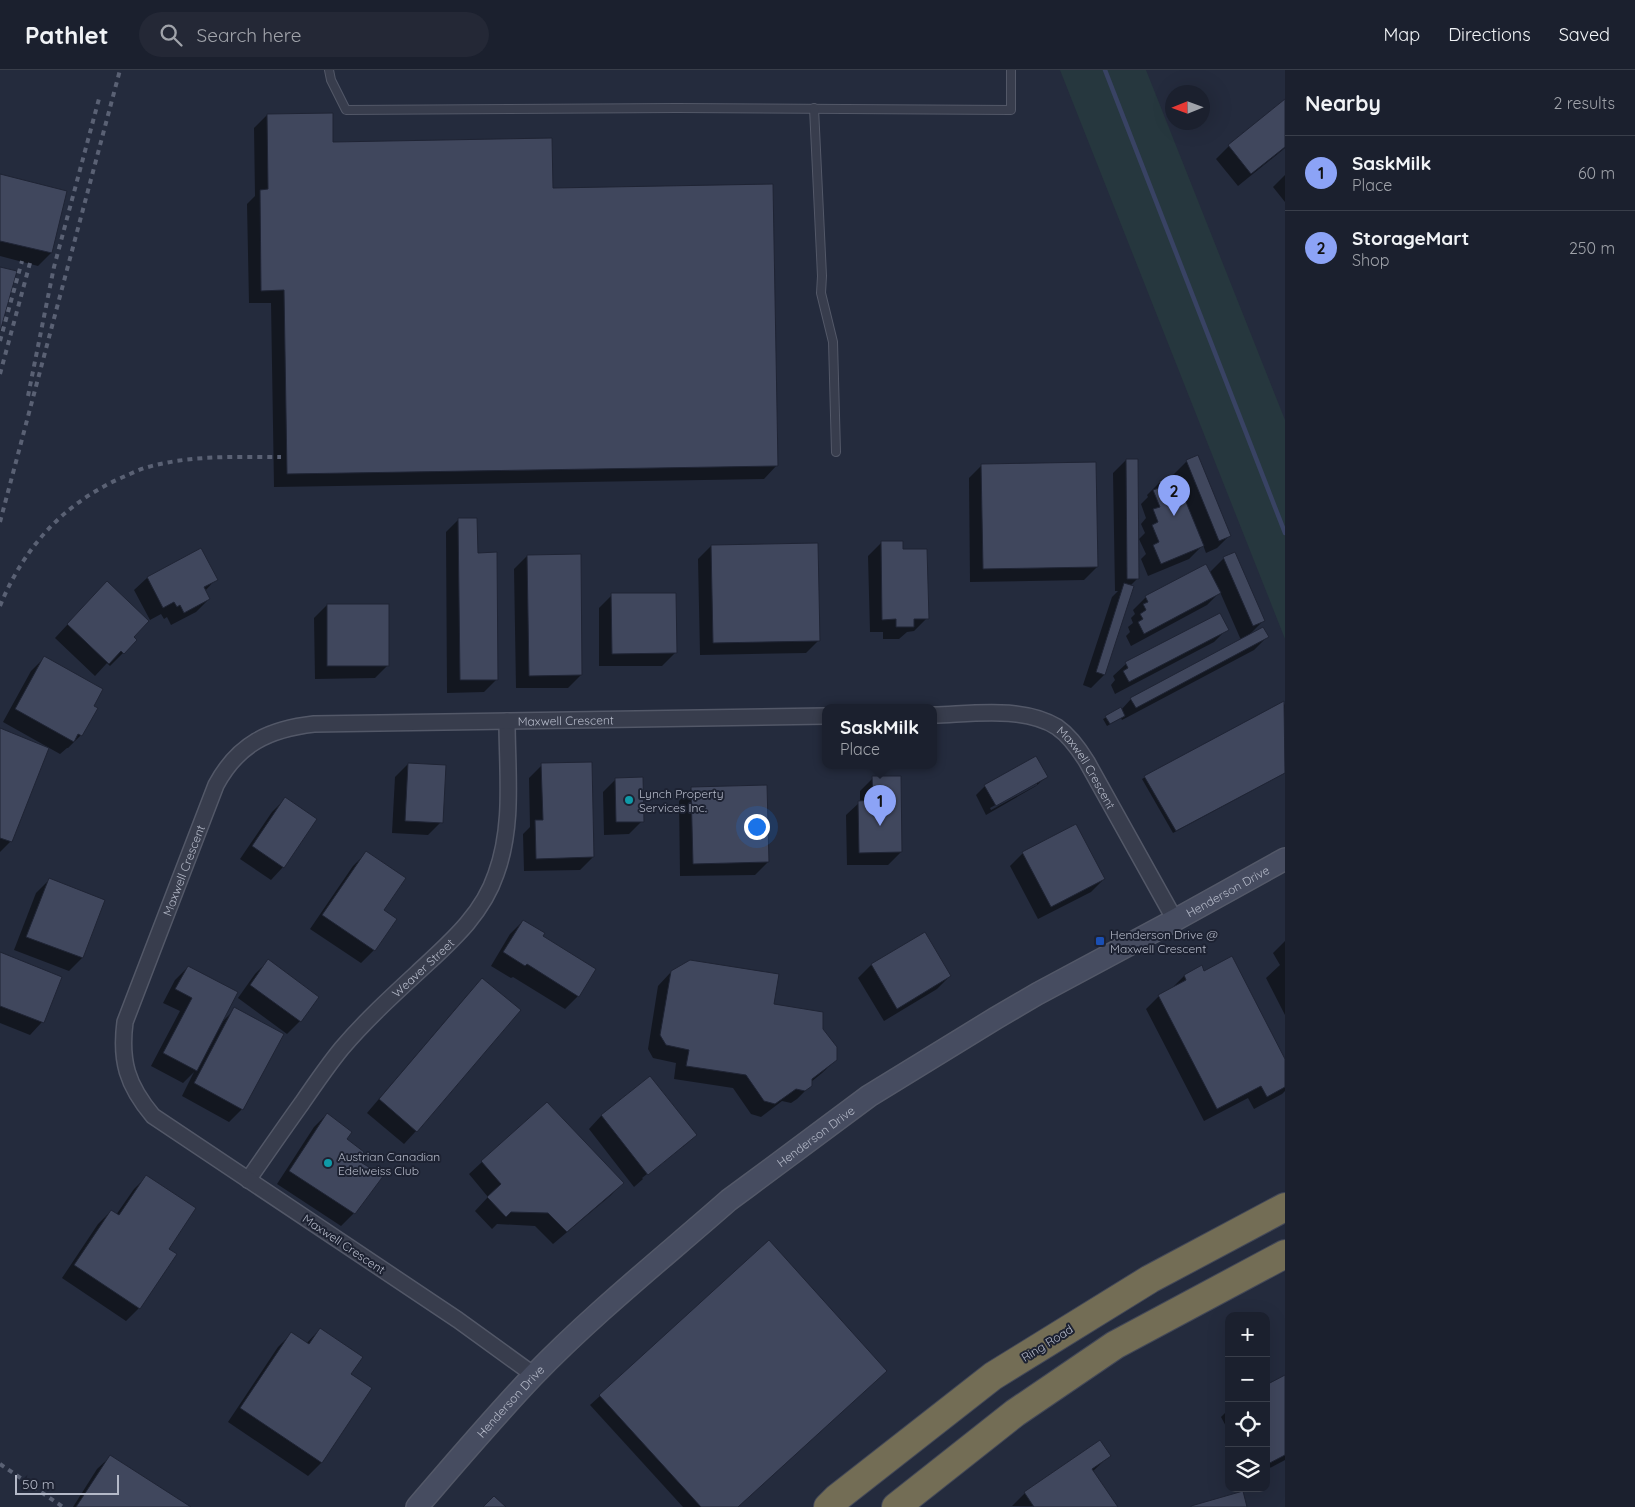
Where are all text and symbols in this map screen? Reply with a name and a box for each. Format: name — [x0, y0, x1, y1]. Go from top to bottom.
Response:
search box — [139, 12, 489, 57]
text: Pathlet — [25, 20, 109, 50]
icon: search — [157, 21, 185, 49]
text: Search here — [197, 23, 301, 47]
text: Map — [1383, 23, 1420, 46]
text: Directions — [1448, 23, 1531, 46]
text: Saved — [1559, 23, 1610, 46]
north arrow — [1165, 85, 1210, 130]
text: Nearby — [1305, 90, 1381, 116]
text: 2 results — [1553, 93, 1615, 113]
text: SaskMilk — [1352, 151, 1431, 175]
text: 1 — [1318, 163, 1324, 183]
text: 60 m — [1578, 163, 1615, 183]
text: Place — [1352, 175, 1392, 195]
text: StorageMart — [1352, 226, 1469, 250]
text: 2 — [1316, 238, 1326, 258]
text: 250 m — [1569, 238, 1615, 258]
text: Shop — [1352, 250, 1389, 270]
pin: 2 — [1158, 475, 1190, 516]
popup — [822, 704, 937, 769]
street label: Maxwell Crescent — [517, 712, 614, 728]
text: SaskMilk — [840, 715, 919, 739]
street label: Maxwell Crescent — [1054, 723, 1119, 811]
text: Place — [840, 739, 880, 759]
pin: 1 — [864, 785, 896, 826]
place label: Lynch Property Services Inc. — [639, 786, 724, 815]
marker: Lynch Property Services Inc. — [623, 794, 635, 806]
your location — [744, 814, 770, 840]
street label: Maxwell Crescent — [159, 823, 208, 918]
street label: Henderson Drive — [1183, 862, 1272, 920]
place label: Henderson Drive @ Maxwell Crescent — [1110, 927, 1218, 956]
street label: Weaver Street — [389, 935, 457, 1000]
marker: Henderson Drive @ Maxwell Crescent — [1094, 935, 1106, 947]
street label: Henderson Drive — [774, 1102, 857, 1170]
place label: Austrian Canadian Edelweiss Club — [338, 1149, 440, 1178]
marker: Austrian Canadian Edelweiss Club — [322, 1157, 334, 1169]
street label: Maxwell Crescent — [300, 1211, 388, 1277]
map controls — [1225, 1312, 1270, 1492]
button: + — [1225, 1312, 1270, 1357]
street label: Ring Road — [1018, 1321, 1076, 1365]
button: − — [1225, 1357, 1270, 1402]
street label: Henderson Drive — [473, 1362, 547, 1441]
button: locate — [1225, 1402, 1270, 1447]
button: layers — [1225, 1447, 1270, 1492]
scale bar — [15, 1472, 119, 1495]
text: 50 m — [22, 1475, 55, 1493]

